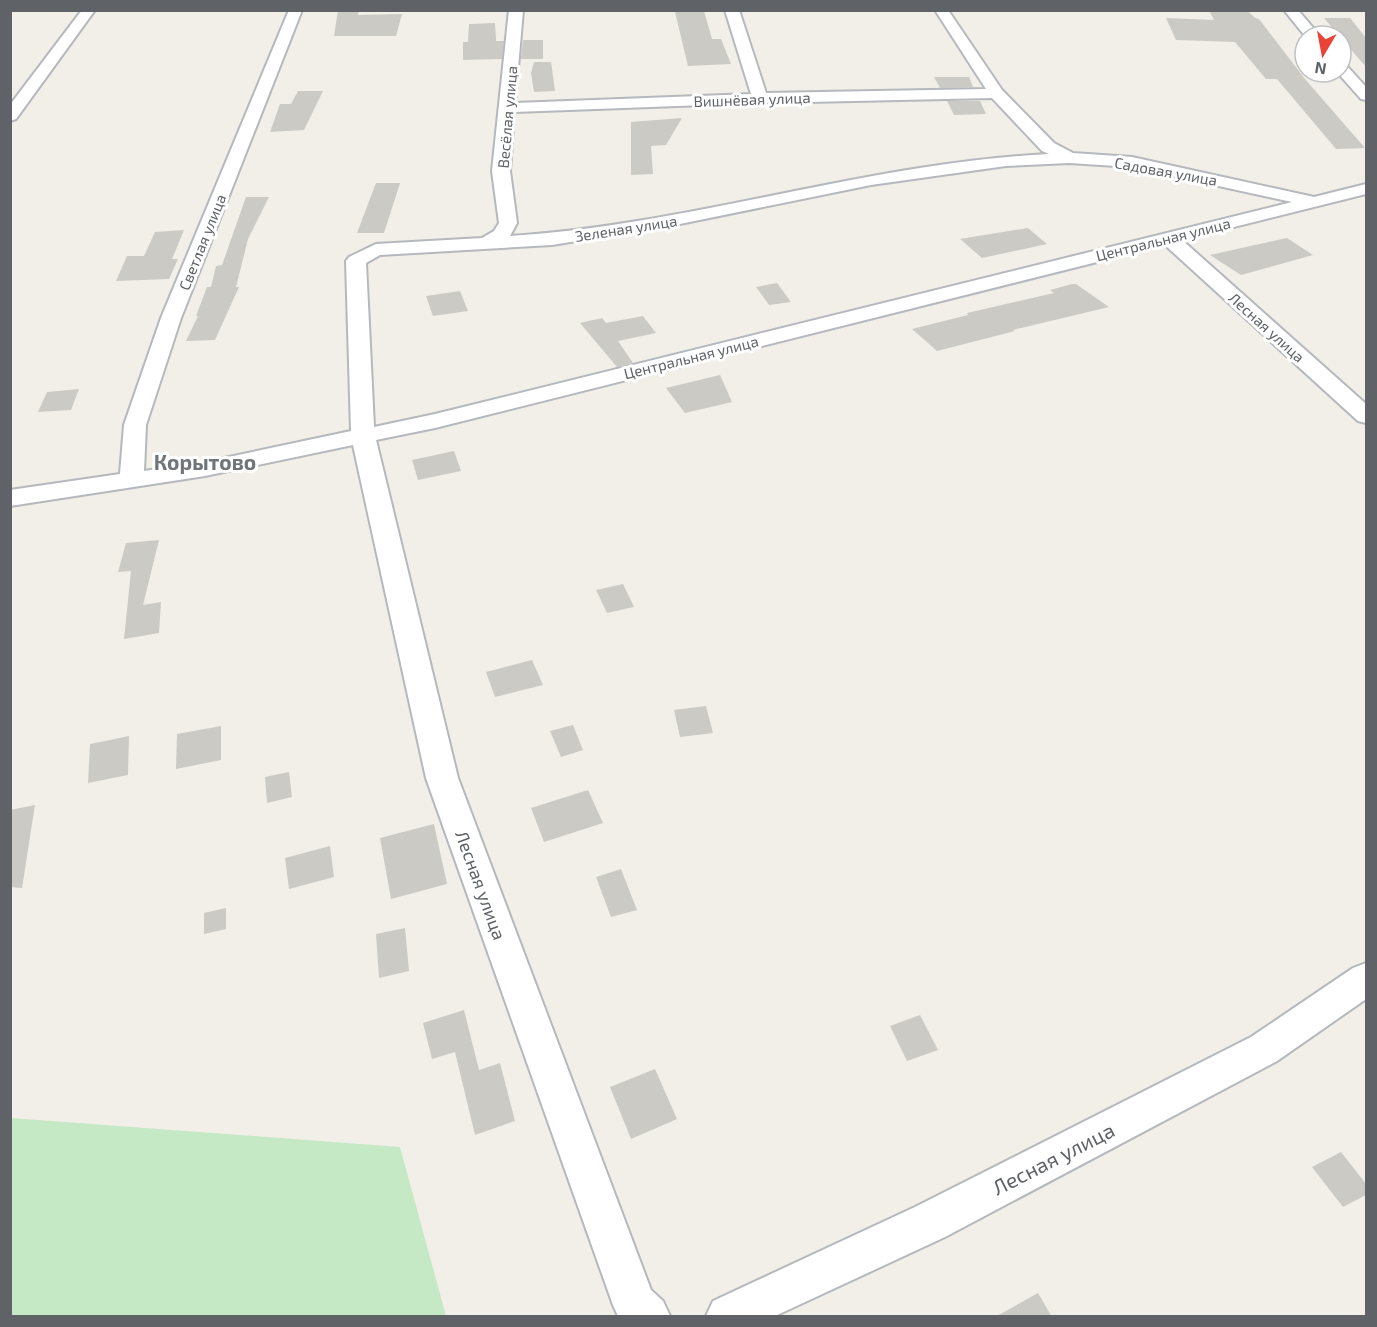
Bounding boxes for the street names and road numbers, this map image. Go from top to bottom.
street label: Весёлая улица [494,65,521,169]
street label: Вишнёвая улица [693,88,811,111]
street label: Садовая улица [1113,153,1219,190]
street label: Светлая улица [175,191,230,293]
street label: Зеленая улица [574,211,679,246]
street label: Центральная улица [1094,214,1232,265]
street label: Лесная улица [1225,288,1309,366]
street label: Центральная улица [622,332,760,383]
street label: Лесная улица [451,827,511,943]
street label: Лесная улица [988,1116,1119,1200]

